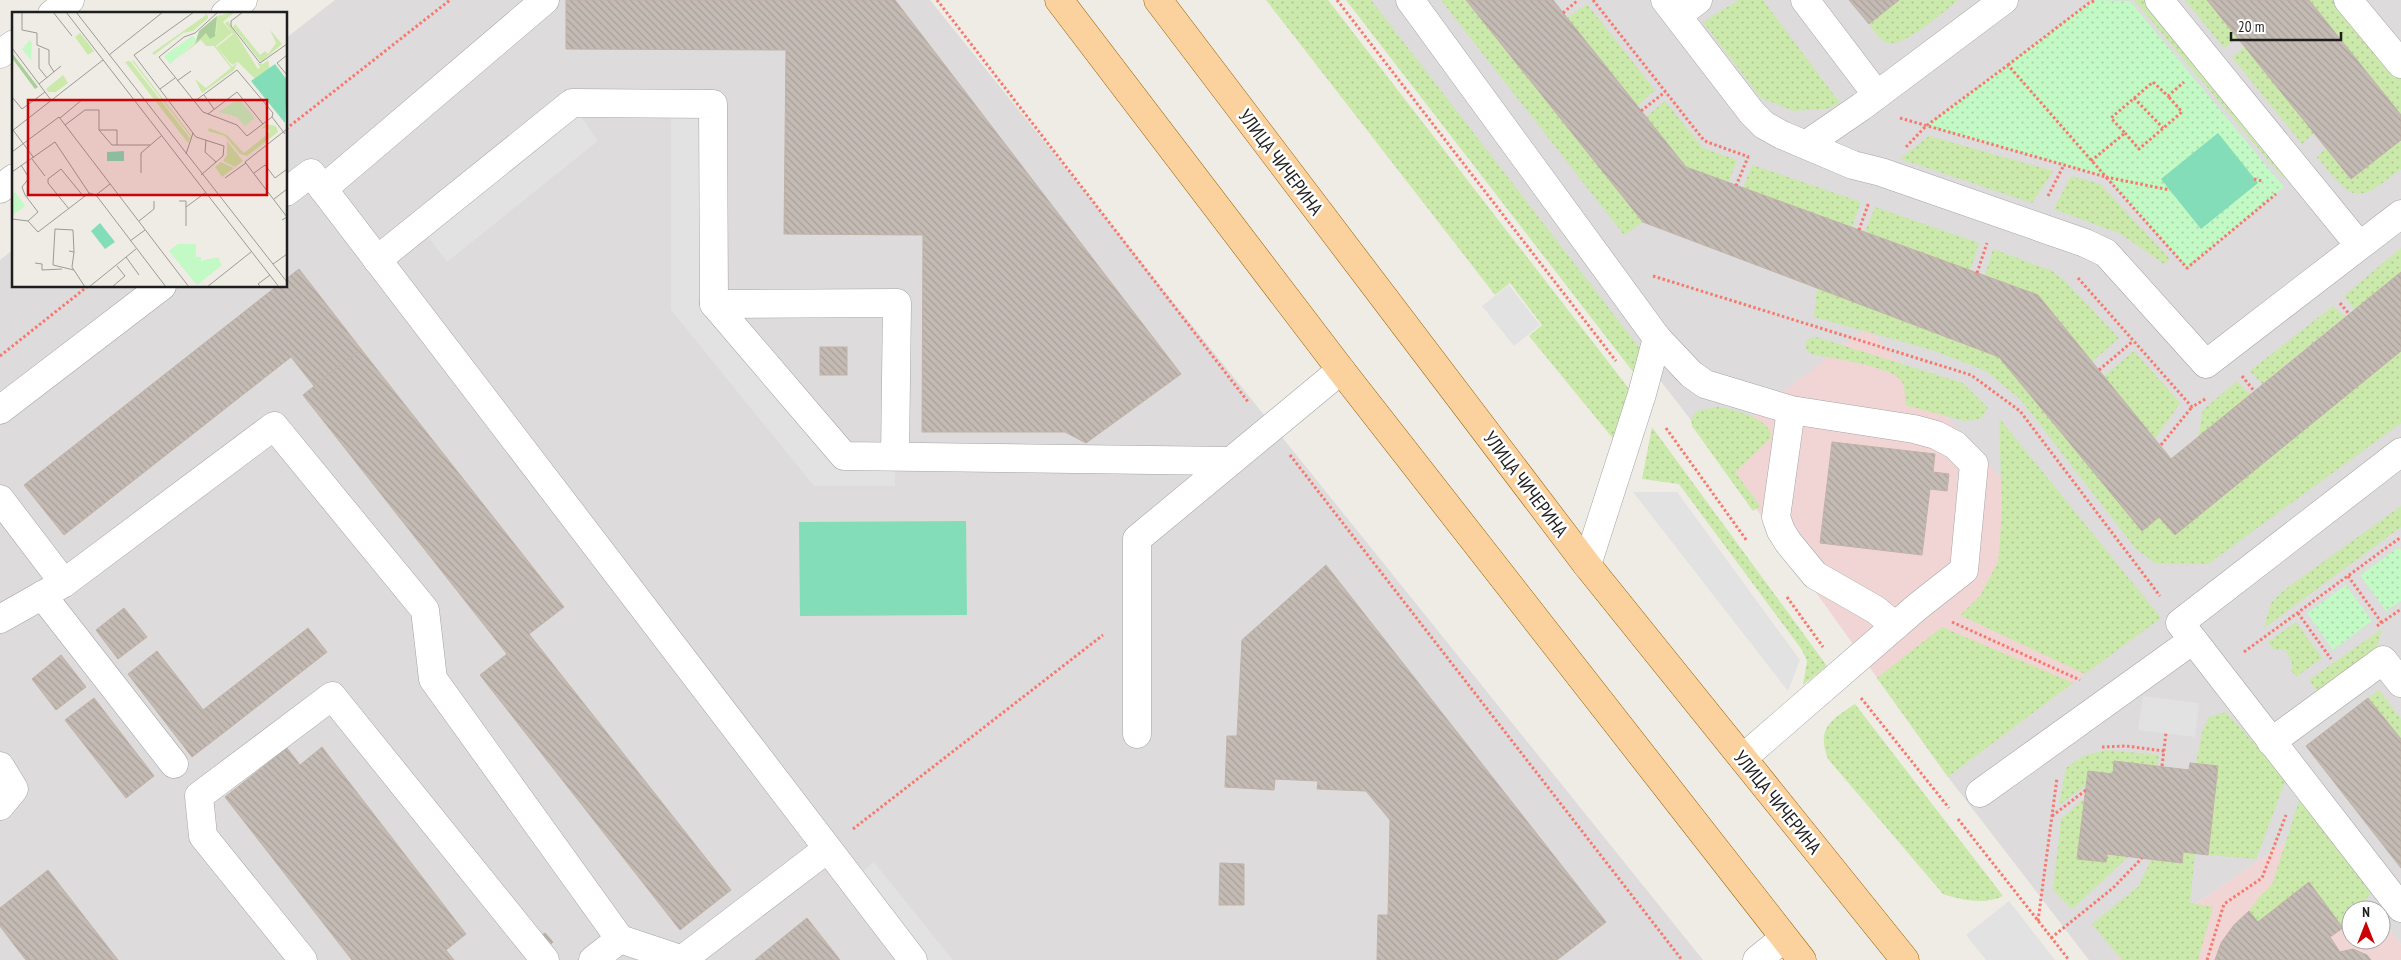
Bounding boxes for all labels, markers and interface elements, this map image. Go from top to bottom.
scale bar [2231,10,2341,42]
inset map [12,12,288,288]
text: 20 m [2238,17,2264,36]
street label: УЛИЦА ЧИЧЕРИНА [1233,104,1329,220]
street label: УЛИЦА ЧИЧЕРИНА [1478,426,1574,542]
street label: УЛИЦА ЧИЧЕРИНА [1729,745,1827,859]
north arrow [2341,900,2391,950]
text: N [2362,903,2370,921]

